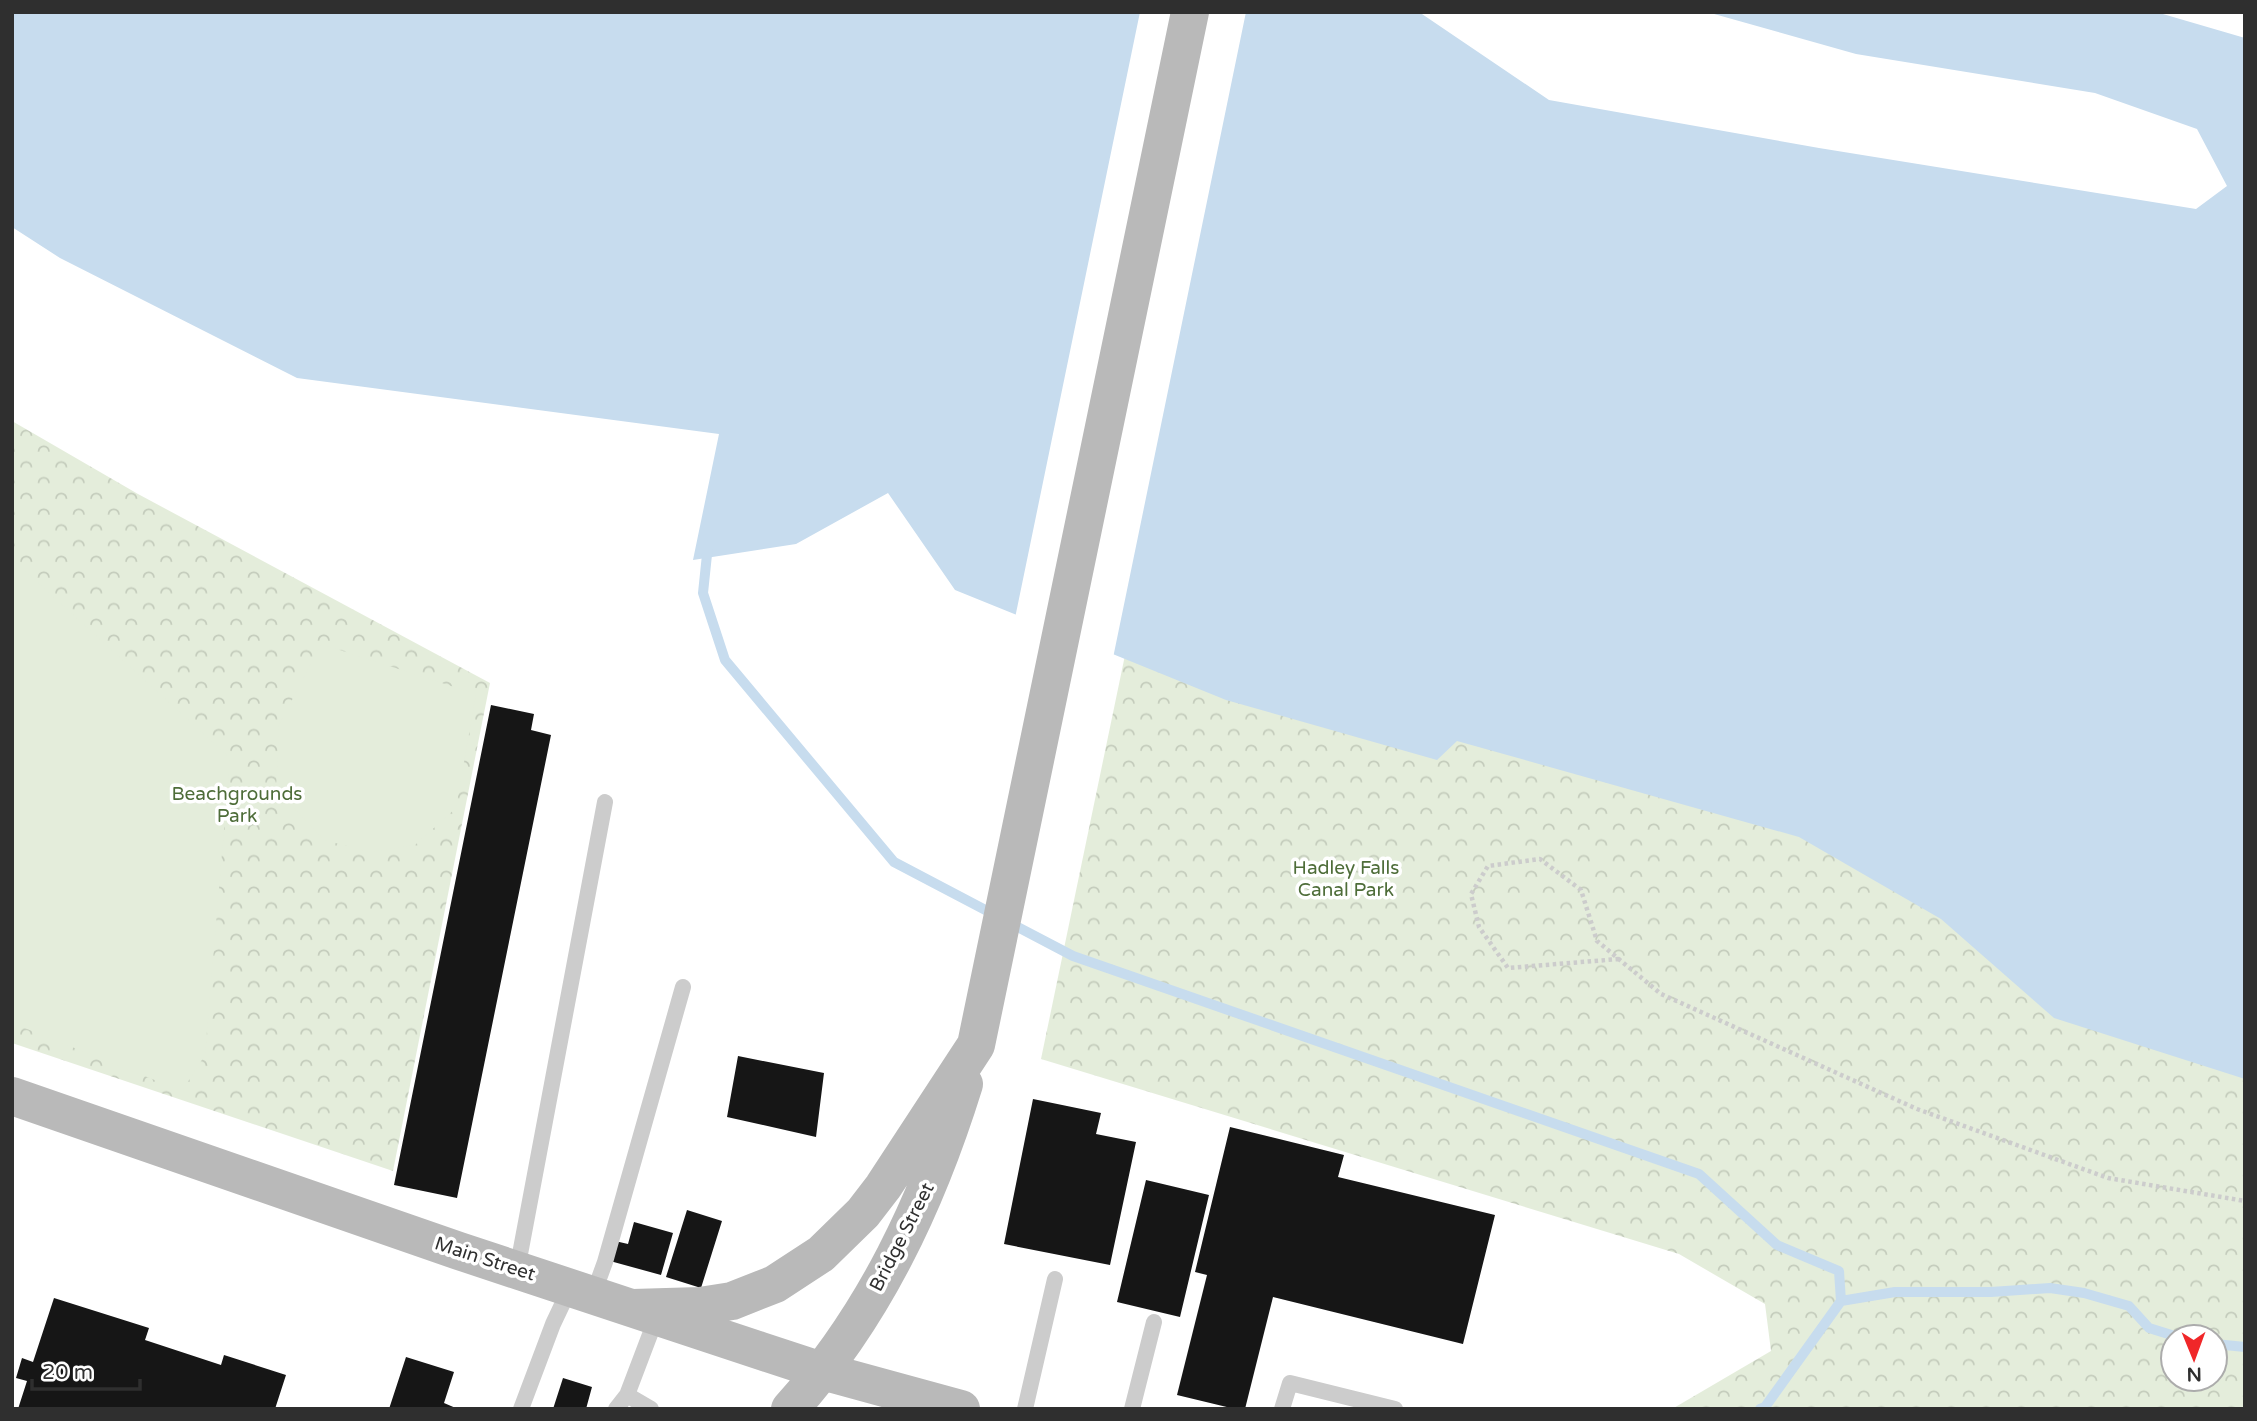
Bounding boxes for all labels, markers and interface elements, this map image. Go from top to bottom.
park label: Beachgrounds Park [172,783,303,827]
park label: Hadley Falls Canal Park [1293,857,1399,901]
street label: Bridge Street [865,1179,939,1295]
street label: Main Street [432,1232,538,1286]
north arrow [2159,1323,2229,1393]
scale bar [32,1348,140,1392]
text: 20 m [42,1360,93,1385]
text: N [2186,1363,2202,1385]

